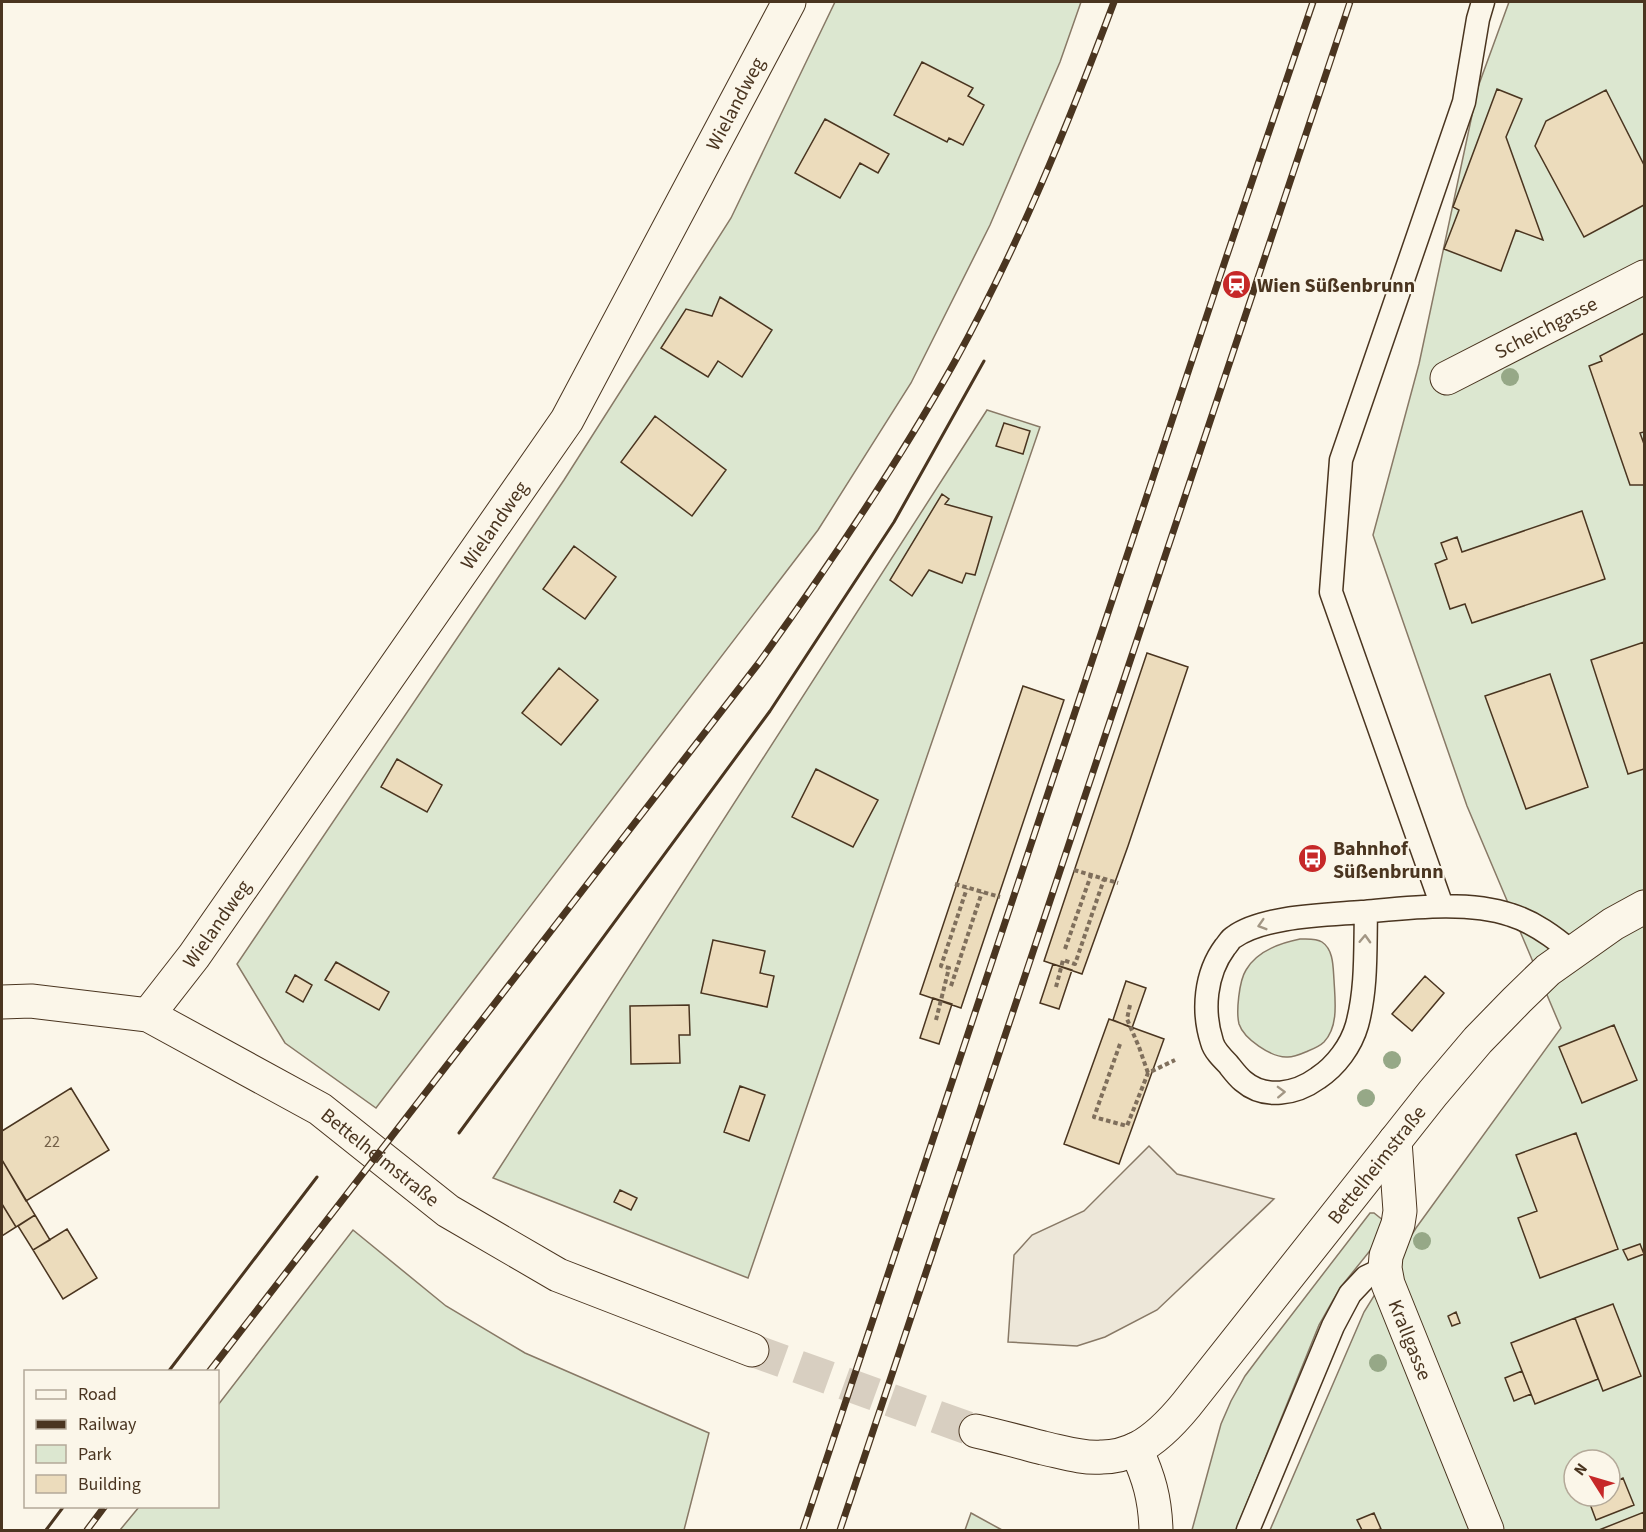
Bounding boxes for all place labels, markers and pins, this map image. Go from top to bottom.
station icon: Wien Süßenbrunn [1220,269,1252,301]
place label: Wien Süßenbrunn [1257,272,1415,300]
place label: Bahnhof Süßenbrunn [1333,835,1444,886]
bus stop icon: Bahnhof Süßenbrunn [1296,843,1328,875]

